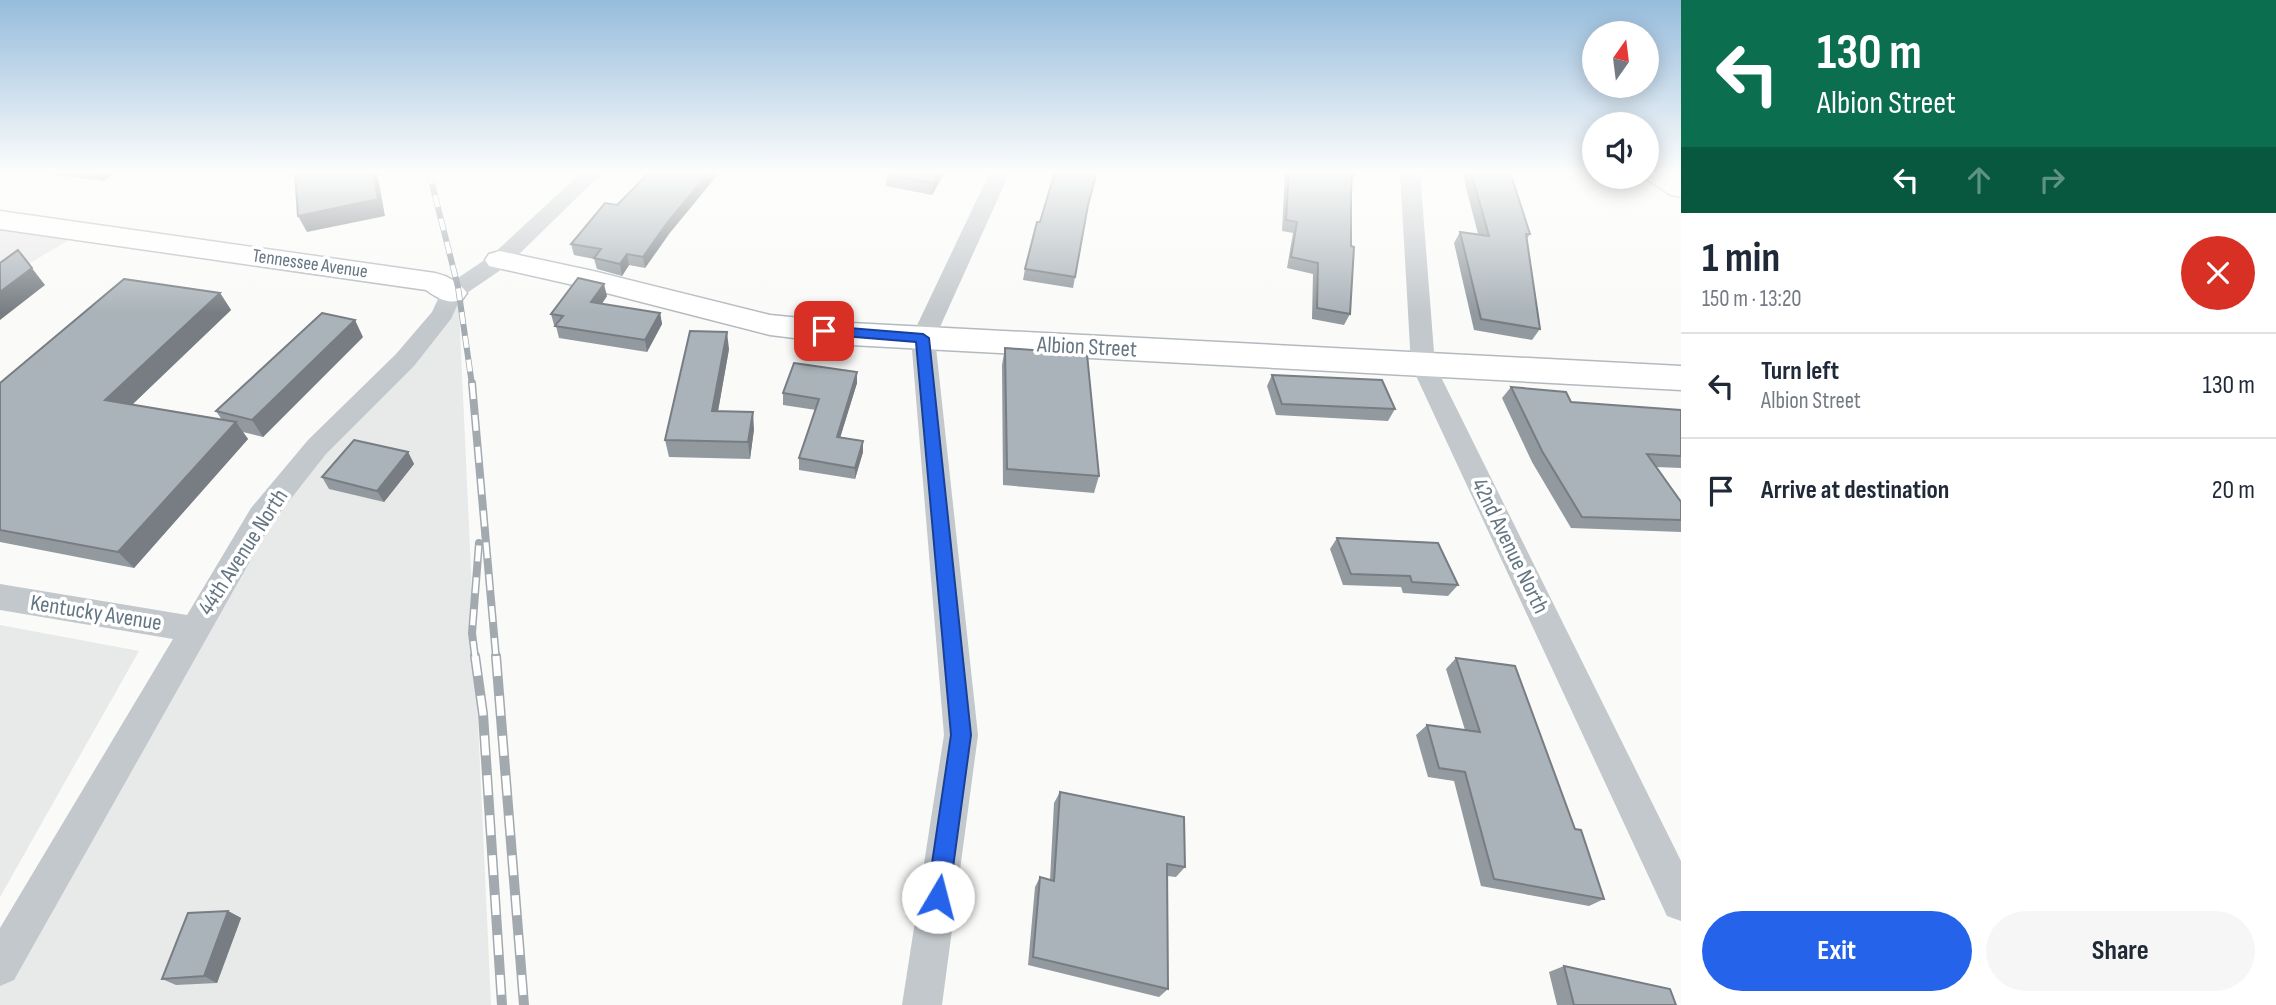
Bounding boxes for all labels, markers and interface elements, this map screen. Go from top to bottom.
north arrow [1582,21,1659,98]
map controls [1582,21,1659,189]
text: 130 m [1817,24,1922,83]
icon: left [1702,28,1793,119]
text: Albion Street [1817,84,1956,123]
button: sound [1582,112,1659,189]
icon: left [1887,161,1925,199]
icon: ahead [1960,161,1998,199]
icon: right [2033,161,2071,199]
text: 1 min [1702,233,1780,284]
button: close [2181,236,2255,310]
street label: Tennessee Avenue [251,245,369,283]
text: 150 m · 13:20 [1702,285,1802,313]
pin [794,301,854,361]
icon: arrive [805,312,843,350]
street label: Albion Street [1035,330,1138,364]
text: Turn left [1761,356,1839,387]
icon: left [1702,367,1740,405]
text: 130 m [2203,370,2255,401]
text: Albion Street [1761,387,1861,415]
icon: arrive [1702,472,1740,510]
street label: 42nd Avenue North [1465,474,1555,618]
text: Arrive at destination [1761,475,1949,506]
text: 20 m [2212,475,2255,506]
street label: 44th Avenue North [192,484,294,620]
street label: Kentucky Avenue [28,589,164,637]
position arrow [901,860,975,934]
button: Exit [1702,911,1972,991]
button: Share [1986,911,2255,991]

